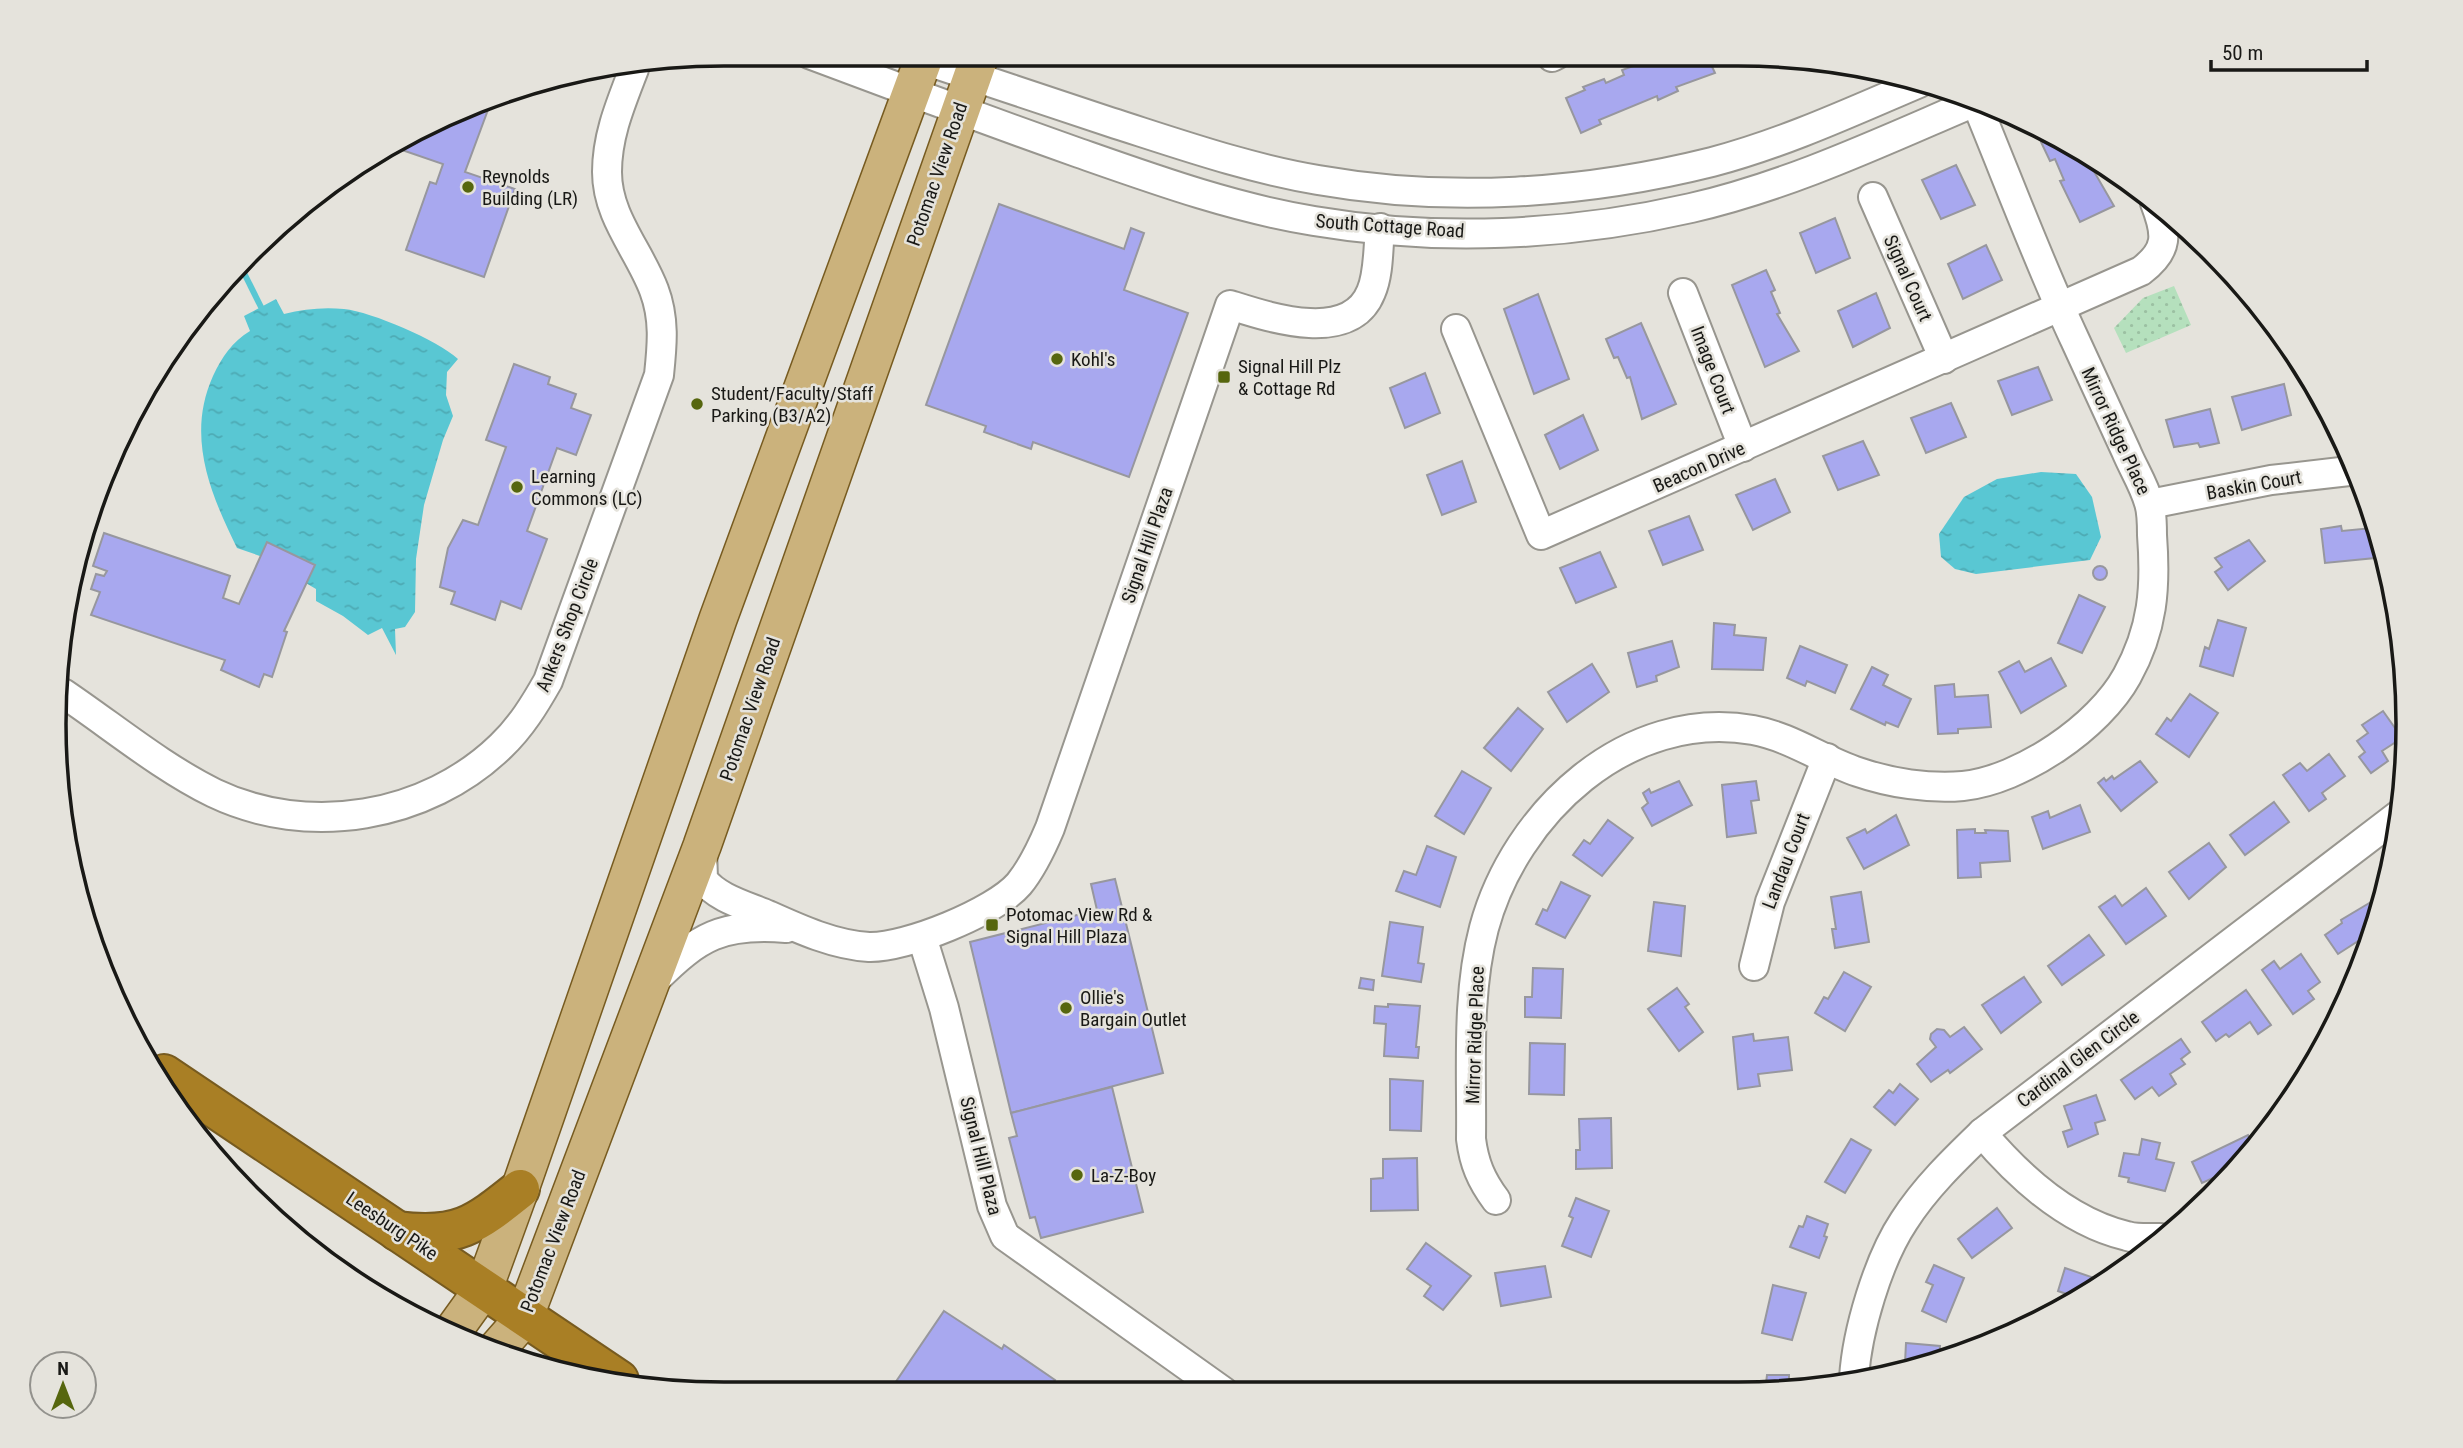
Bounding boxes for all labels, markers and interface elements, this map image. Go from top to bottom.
scale bar [2211,28,2367,72]
text: 50 m [2222,41,2263,65]
street label: Potomac View Road [902,99,972,249]
place label: Reynolds Building (LR) [482,165,578,210]
marker: Reynolds Building (LR) [460,179,476,195]
street label: South Cottage Road [1315,209,1465,243]
street label: Signal Court [1879,231,1937,325]
street label: Image Court [1686,323,1740,417]
place label: Kohl's [1071,348,1115,371]
marker: Kohl's [1049,351,1065,367]
place label: Signal Hill Plz & Cottage Rd [1238,355,1341,400]
street label: Mirror Ridge Place [2076,364,2156,498]
marker: Signal Hill Plz & Cottage Rd [1216,369,1232,385]
place label: Student/Faculty/Staff Parking (B3/A2) [711,382,873,427]
marker: Student/Faculty/Staff Parking (B3/A2) [689,396,705,412]
street label: Beacon Drive [1649,436,1749,497]
place label: Learning Commons (LC) [531,465,643,510]
street label: Baskin Court [2205,465,2303,505]
marker: Learning Commons (LC) [509,479,525,495]
street label: Signal Hill Plaza [1116,484,1178,606]
street label: Ankers Shop Circle [531,555,603,695]
street label: Potomac View Road [715,634,785,784]
street label: Landau Court [1757,810,1815,912]
place label: Potomac View Rd & Signal Hill Plaza [1006,903,1153,948]
marker: Potomac View Rd & Signal Hill Plaza [984,917,1000,933]
street label: Mirror Ridge Place [1461,966,1489,1104]
place label: Ollie's Bargain Outlet [1080,986,1187,1031]
marker: Ollie's Bargain Outlet [1058,1000,1074,1016]
street label: Cardinal Glen Circle [2012,1005,2144,1112]
street label: Signal Hill Plaza [955,1094,1007,1218]
place label: La-Z-Boy [1091,1164,1156,1187]
street label: Potomac View Road [515,1167,591,1315]
marker: La-Z-Boy [1069,1167,1085,1183]
street label: Leesburg Pike [342,1187,442,1265]
north arrow [28,1350,98,1420]
text: N [57,1357,69,1380]

